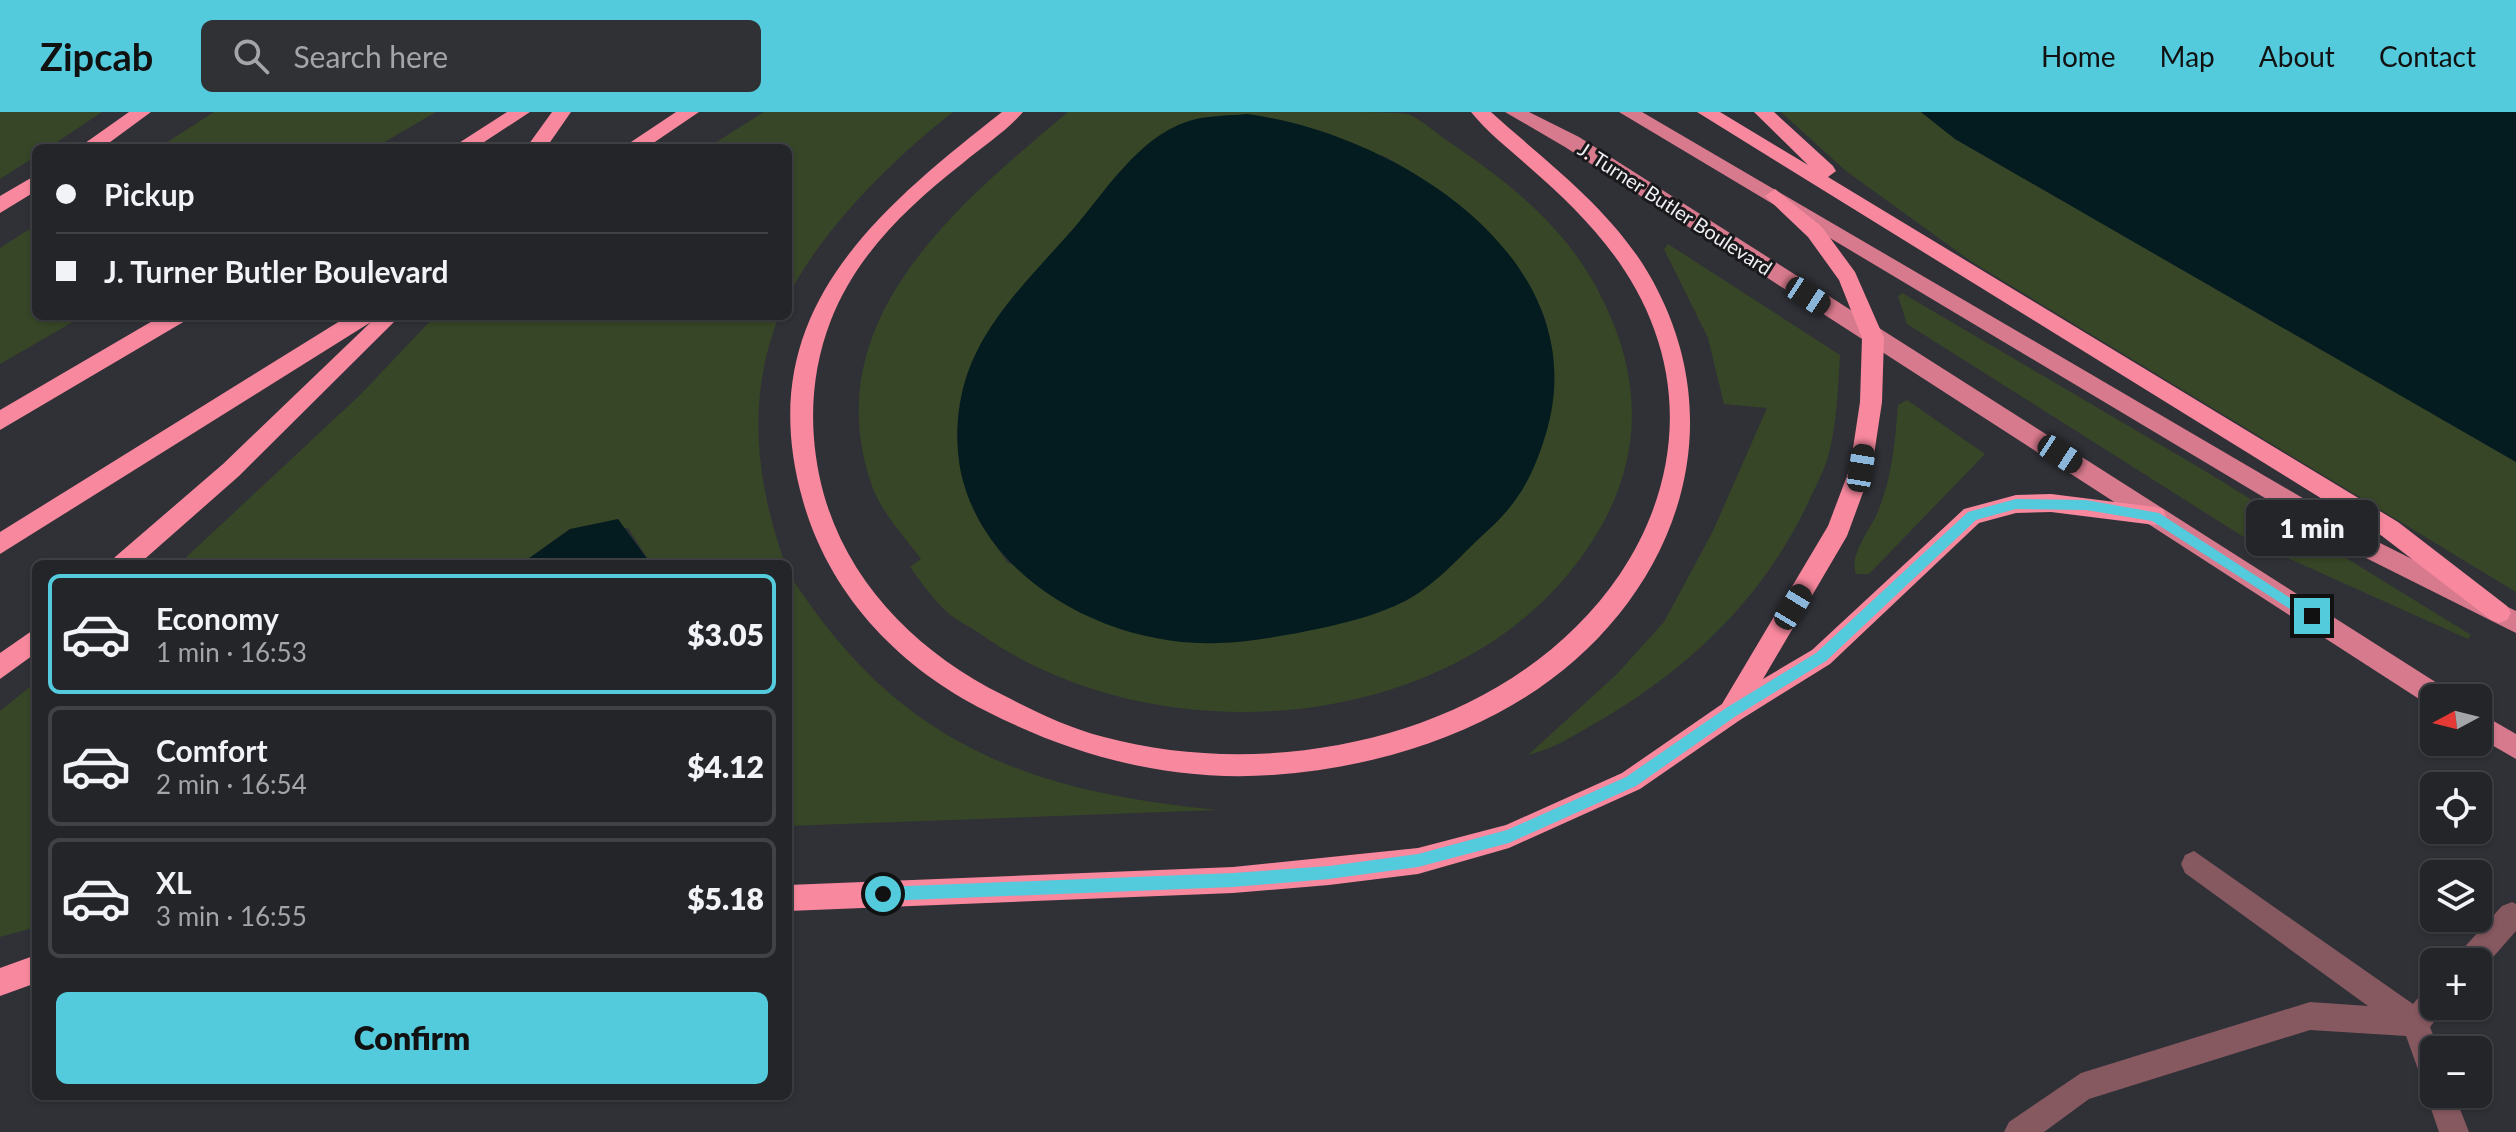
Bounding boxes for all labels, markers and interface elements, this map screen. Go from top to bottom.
search box [201,20,761,92]
text: Zipcab [40,33,153,79]
icon: search [229,34,273,78]
text: Search here [293,38,448,74]
text: Home [2041,39,2116,73]
text: Map [2160,39,2215,73]
text: About [2259,39,2335,73]
text: Contact [2379,39,2476,73]
street label: J. Turner Butler Boulevard [1574,137,1777,280]
text: Pickup [104,176,195,212]
text: J. Turner Butler Boulevard [104,253,449,289]
car [1781,273,1835,319]
car [2033,431,2087,477]
car [1845,442,1877,494]
callout: 1 min [2246,500,2378,556]
text: 1 min [2280,512,2344,544]
car [1770,580,1816,634]
icon: car [60,598,132,670]
route end [2294,598,2330,634]
text: Economy [156,600,279,636]
text: $3.05 [687,616,764,652]
text: 1 min · 16:53 [156,636,307,668]
north arrow [2420,684,2492,756]
map controls [2420,684,2492,1108]
icon: car [60,730,132,802]
text: Comfort [156,732,268,768]
text: $4.12 [687,748,764,784]
text: 2 min · 16:54 [156,768,307,800]
button: locate [2420,772,2492,844]
button: layers [2420,860,2492,932]
icon: car [60,862,132,934]
text: XL [156,864,192,900]
route start [865,876,901,912]
text: $5.18 [687,880,764,916]
text: 3 min · 16:55 [156,900,307,932]
button: + [2420,948,2492,1020]
button: Confirm [56,992,768,1084]
button: − [2420,1036,2492,1108]

